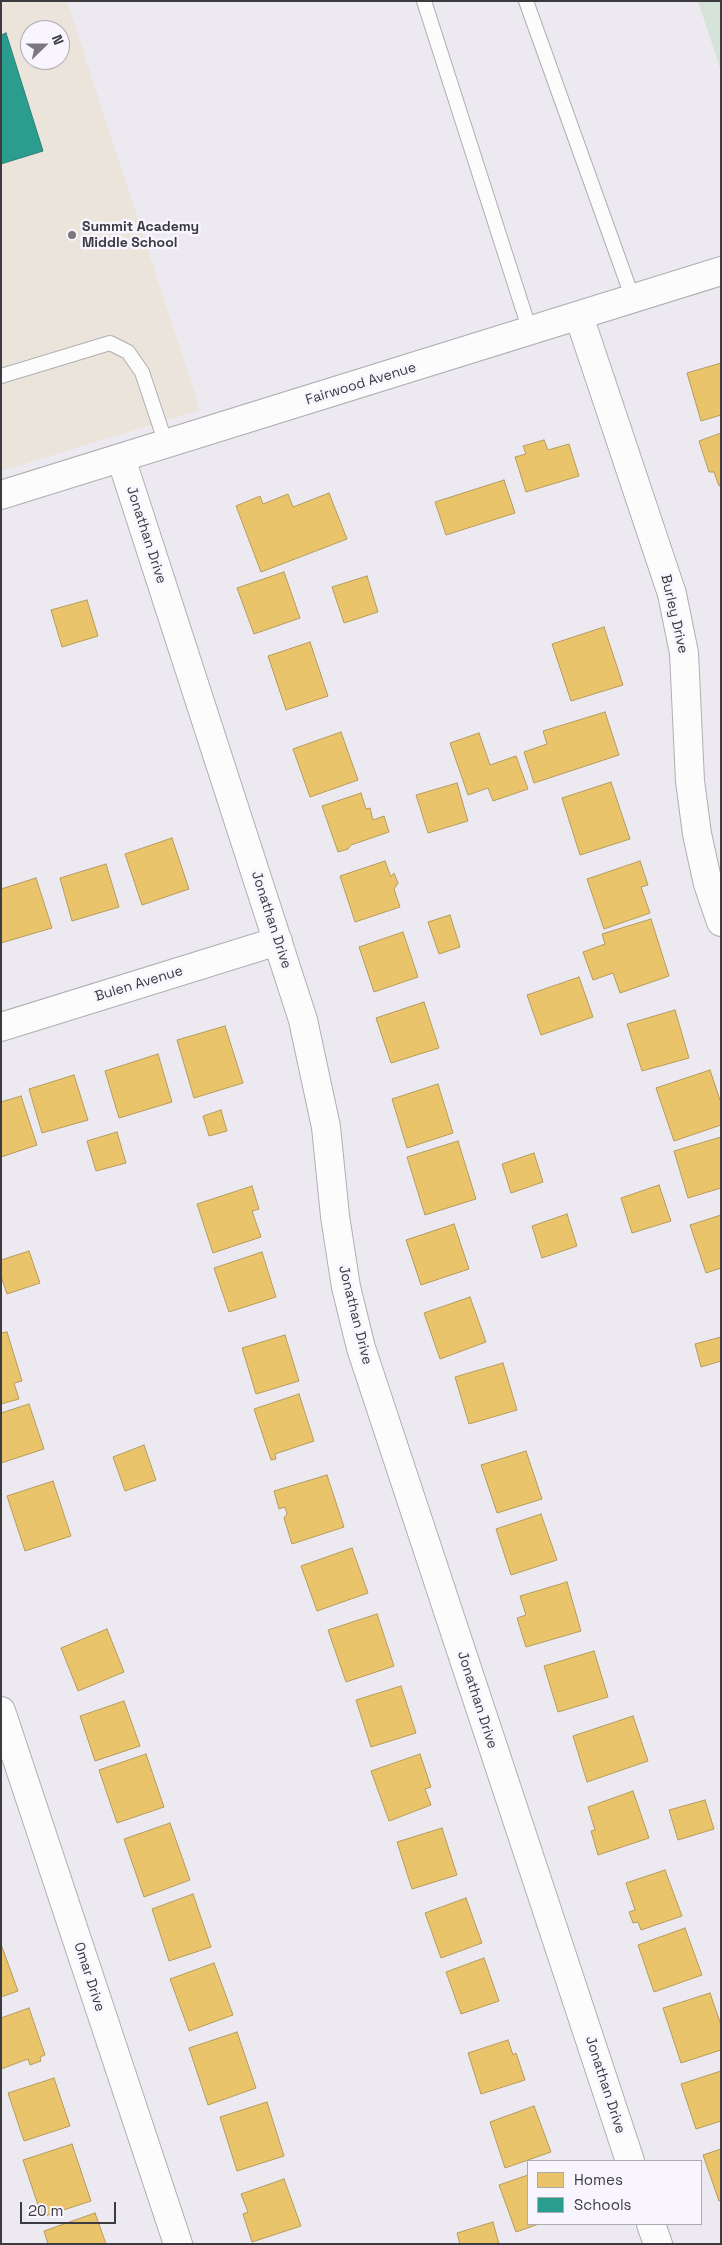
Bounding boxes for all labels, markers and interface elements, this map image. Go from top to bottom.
north arrow [20,20,70,70]
text: N [48,32,68,47]
place label: Summit Academy Middle School [82,219,199,252]
marker: Summit Academy Middle School [66,229,78,241]
street label: Fairwood Avenue [304,359,418,409]
street label: Jonathan Drive [122,484,170,586]
street label: Burley Drive [657,573,691,655]
street label: Jonathan Drive [247,869,295,971]
street label: Bulen Avenue [93,963,185,1005]
street label: Jonathan Drive [335,1264,375,1366]
street label: Jonathan Drive [453,1649,501,1751]
street label: Omar Drive [70,1940,108,2014]
street label: Jonathan Drive [581,2034,629,2136]
legend [527,2160,702,2225]
text: Homes [574,2170,623,2189]
scale bar [22,2192,119,2224]
text: Schools [574,2195,631,2214]
text: 20 m [28,2201,63,2220]

